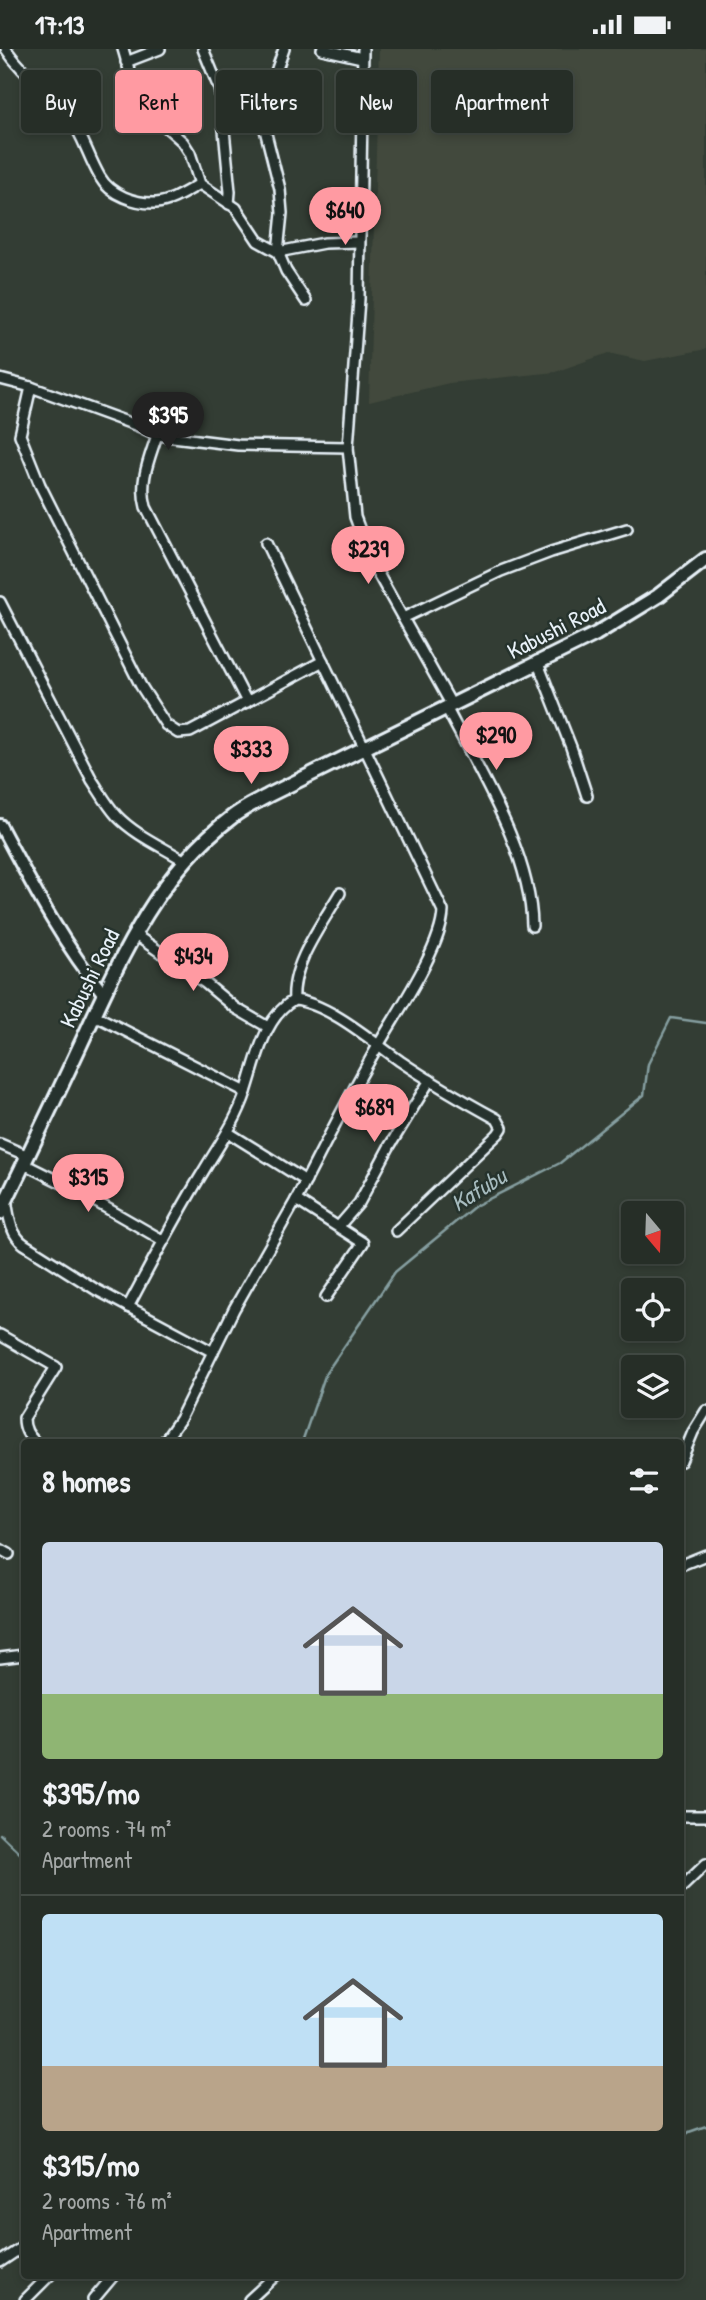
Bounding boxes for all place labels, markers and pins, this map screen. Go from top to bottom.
pin: $640 [304,187,386,247]
pin: $395 [127,393,209,452]
pin: $239 [327,526,409,586]
pin: $290 [455,713,537,772]
pin: $333 [210,727,292,786]
pin: $434 [152,933,234,993]
pin: $689 [333,1085,415,1144]
pin: $315 [47,1155,129,1214]

